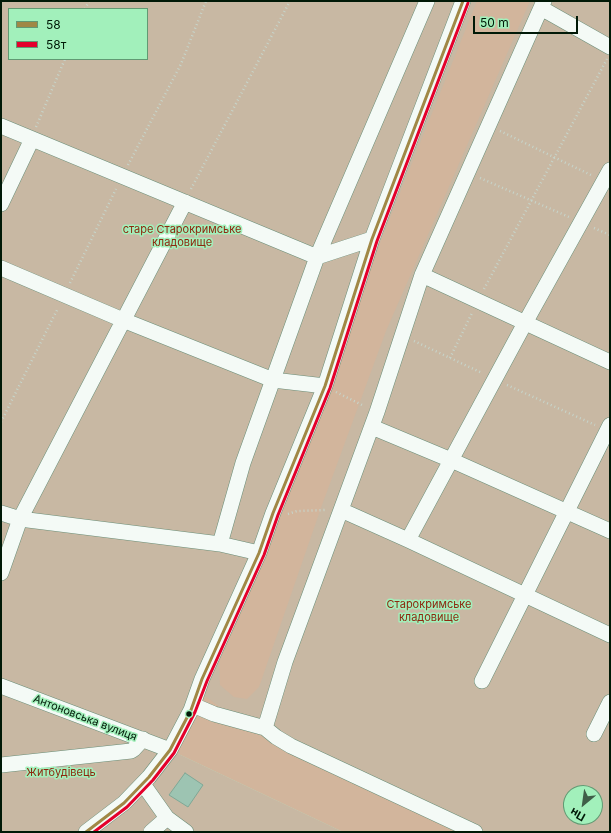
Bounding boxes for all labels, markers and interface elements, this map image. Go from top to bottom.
legend [8,8,148,60]
scale bar [475,8,580,34]
text: 50 m [480,15,509,30]
text: 58 [46,17,61,32]
text: 58т [46,37,66,52]
park label: старе Старокримське кладовище [123,223,241,249]
park label: Старокримське кладовище [387,598,471,624]
street label: Антоновська вулиця [31,692,139,744]
unlabelled marker [184,709,194,719]
park label: Житбудівець [26,766,96,780]
north arrow [563,785,603,825]
text: Пн [568,805,588,824]

